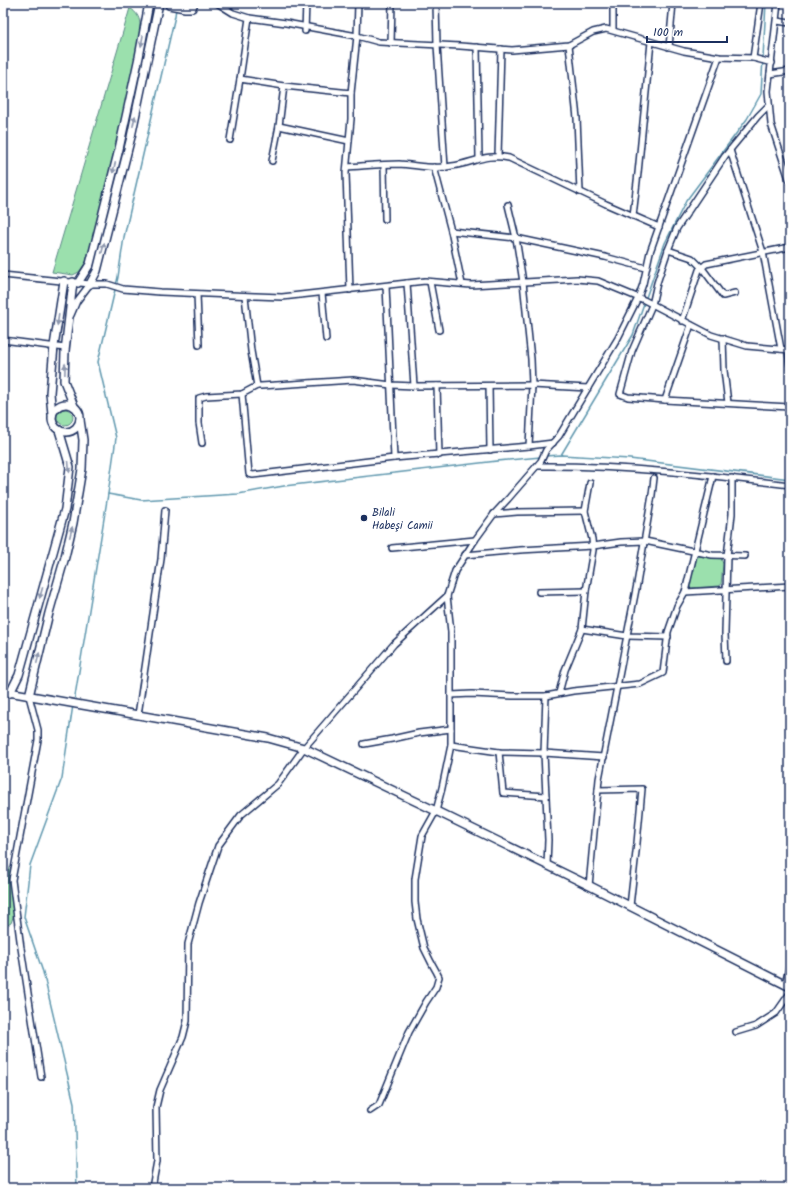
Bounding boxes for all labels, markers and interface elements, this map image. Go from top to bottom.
scale bar [647,18,727,44]
text: 100 m [653,23,684,42]
one-way arrow [139,35,145,47]
one-way arrow [131,115,137,127]
one-way arrow [111,163,117,175]
one-way arrow [100,241,106,253]
one-way arrow [55,314,61,326]
one-way arrow [61,363,68,375]
one-way arrow [65,461,72,473]
place label: Bilali Habeşi Camii [372,504,433,535]
marker: Bilali Habeşi Camii [359,513,369,523]
one-way arrow [68,526,74,538]
one-way arrow [38,587,44,600]
one-way arrow [35,652,41,664]

